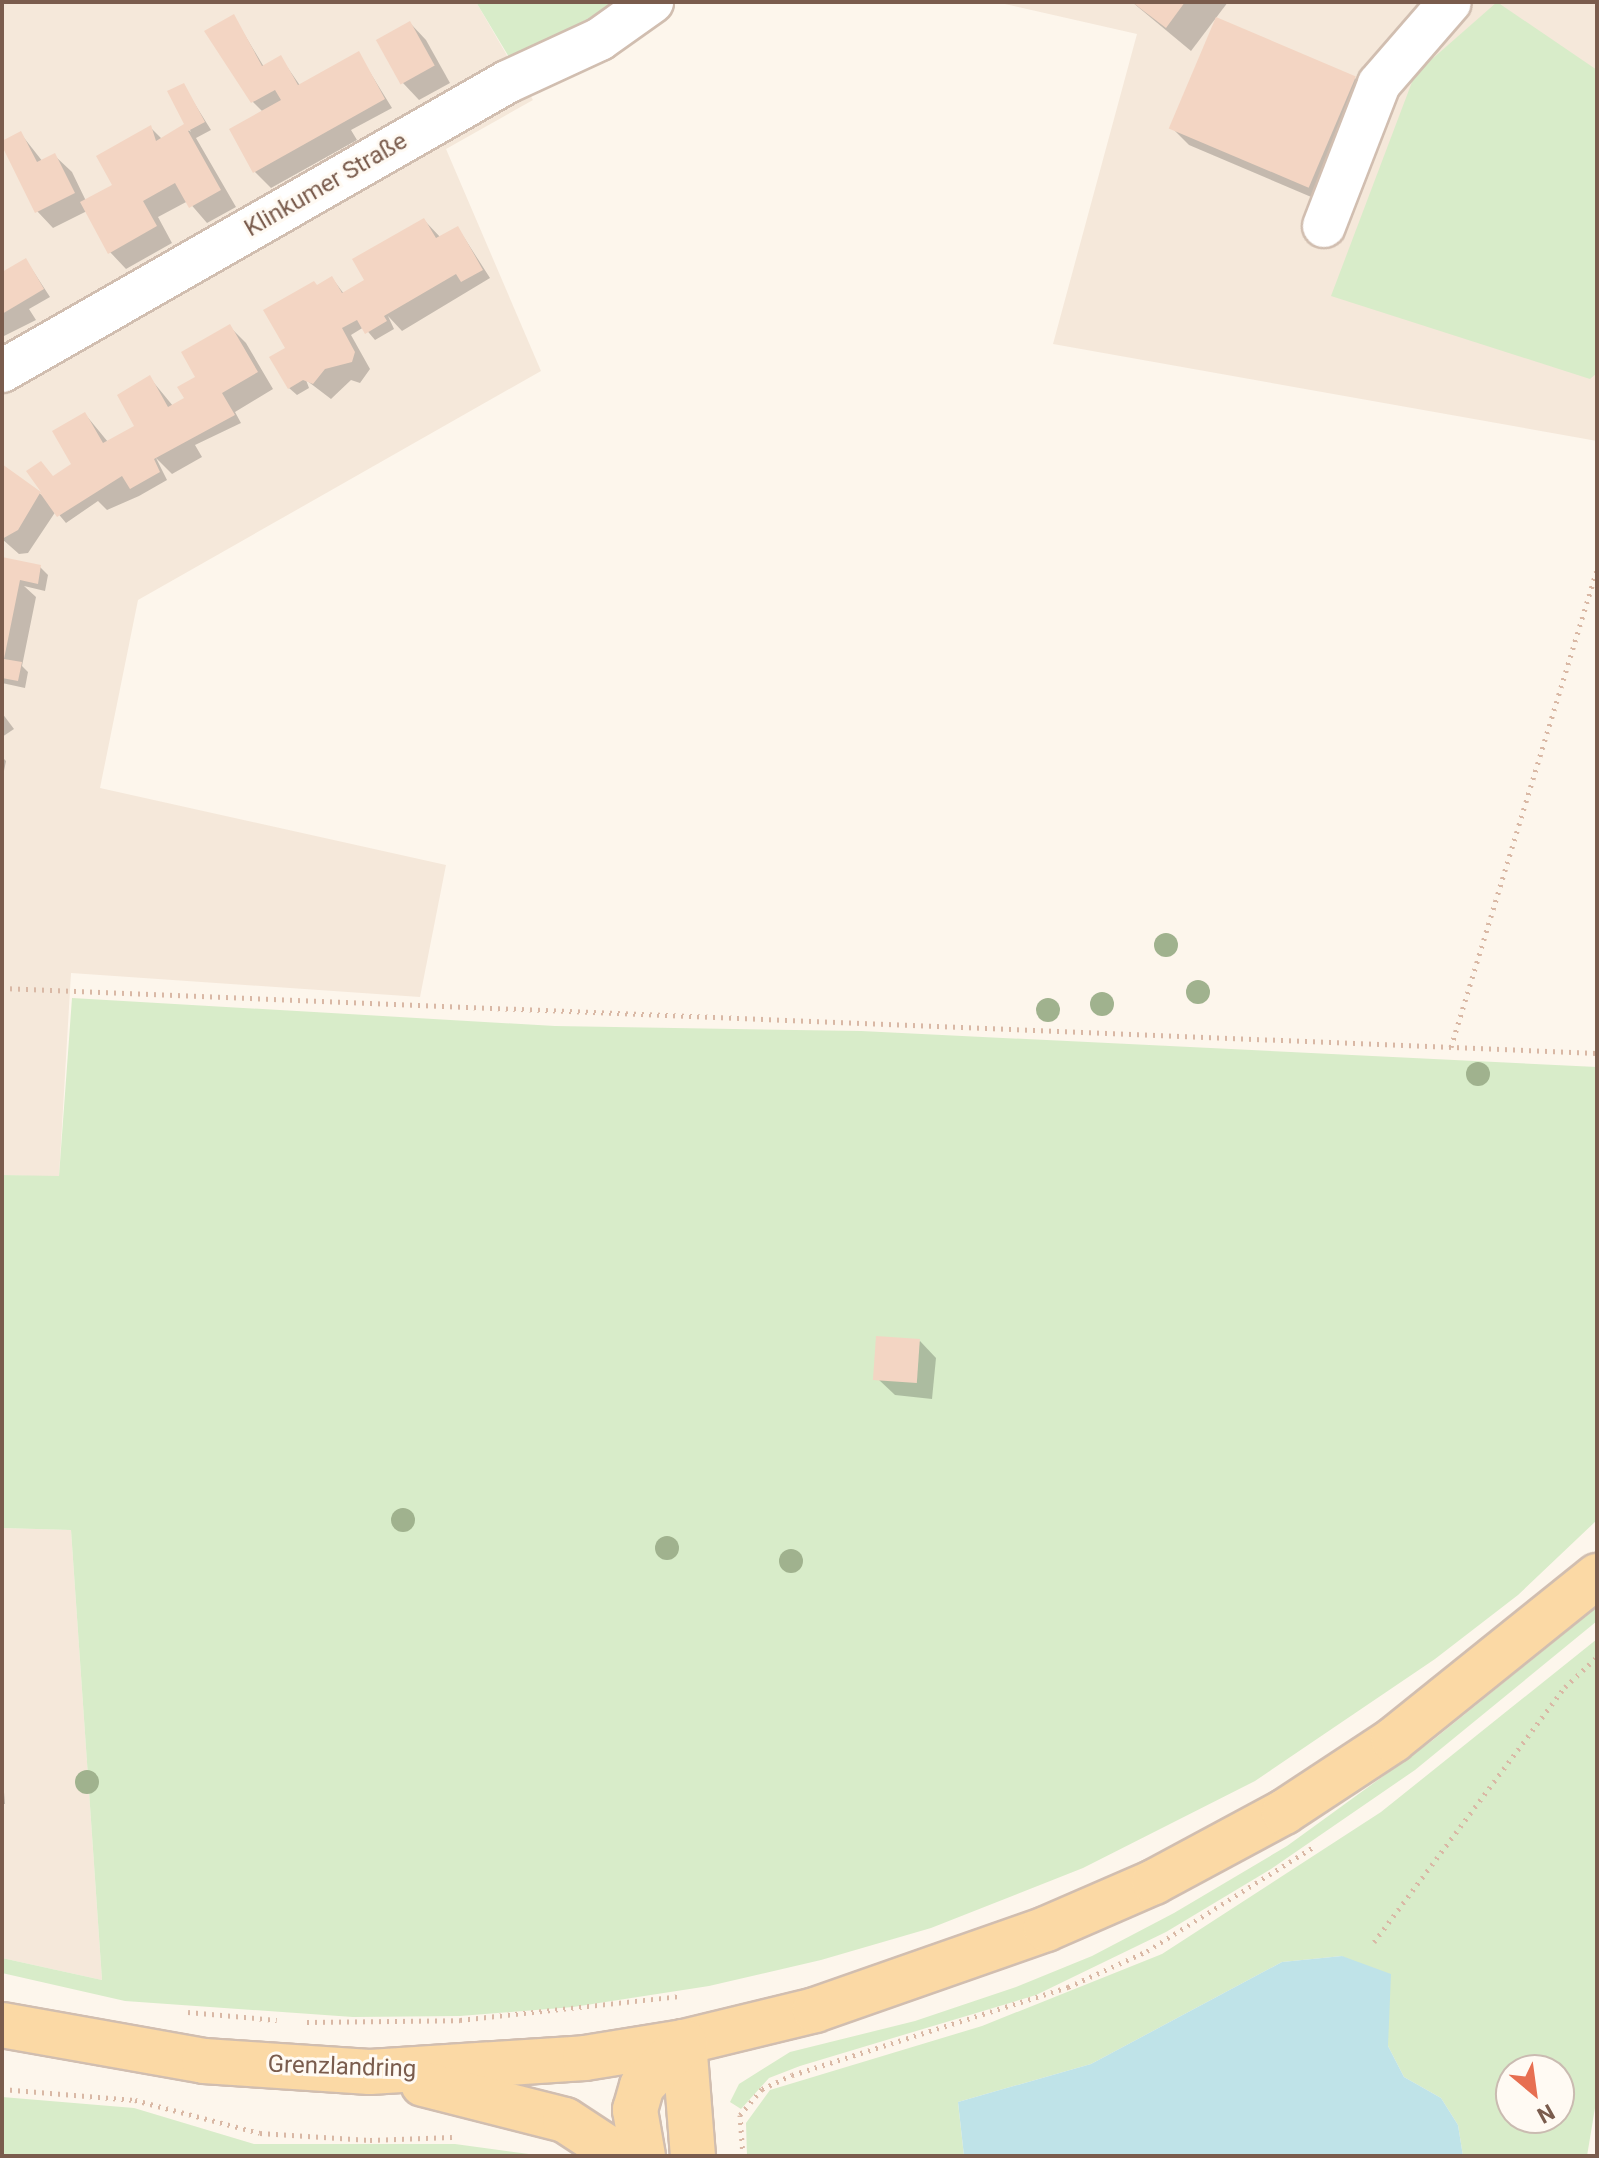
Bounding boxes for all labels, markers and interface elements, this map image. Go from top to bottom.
street label: Klinkumer Straße [240,127,412,243]
street label: Grenzlandring [267,2050,417,2084]
north arrow [1495,2054,1575,2134]
text: N [1533,2099,1559,2128]

